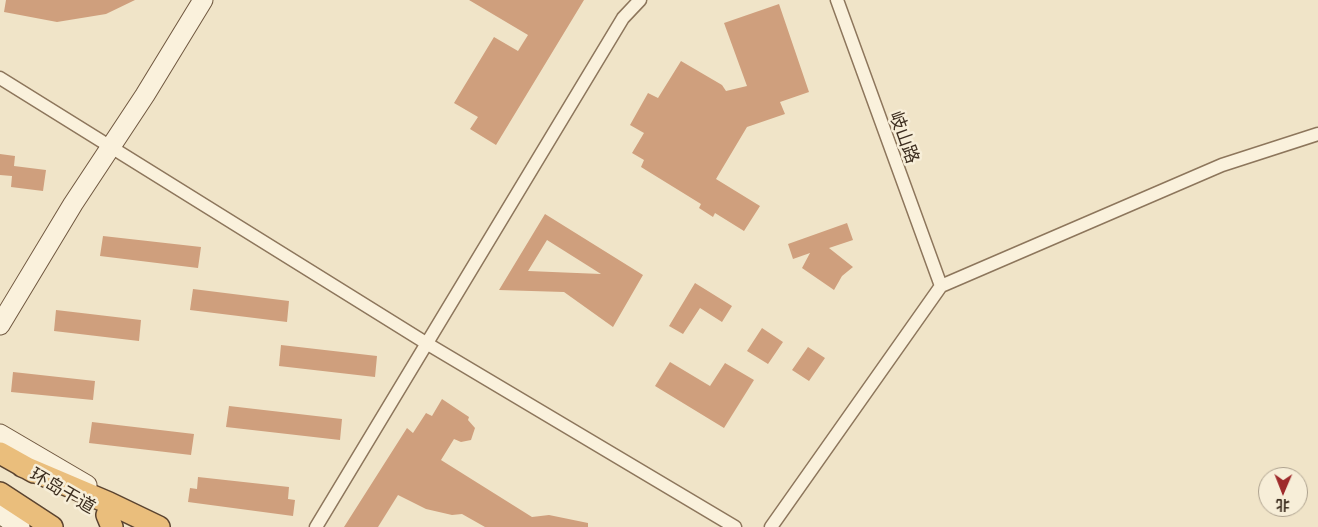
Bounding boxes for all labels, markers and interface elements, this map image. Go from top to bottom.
street label: 岐山路 [886,108,924,166]
street label: 环岛干道 [26,463,100,517]
north arrow [1258,467,1308,517]
text: 北 [1276,496,1290,516]

